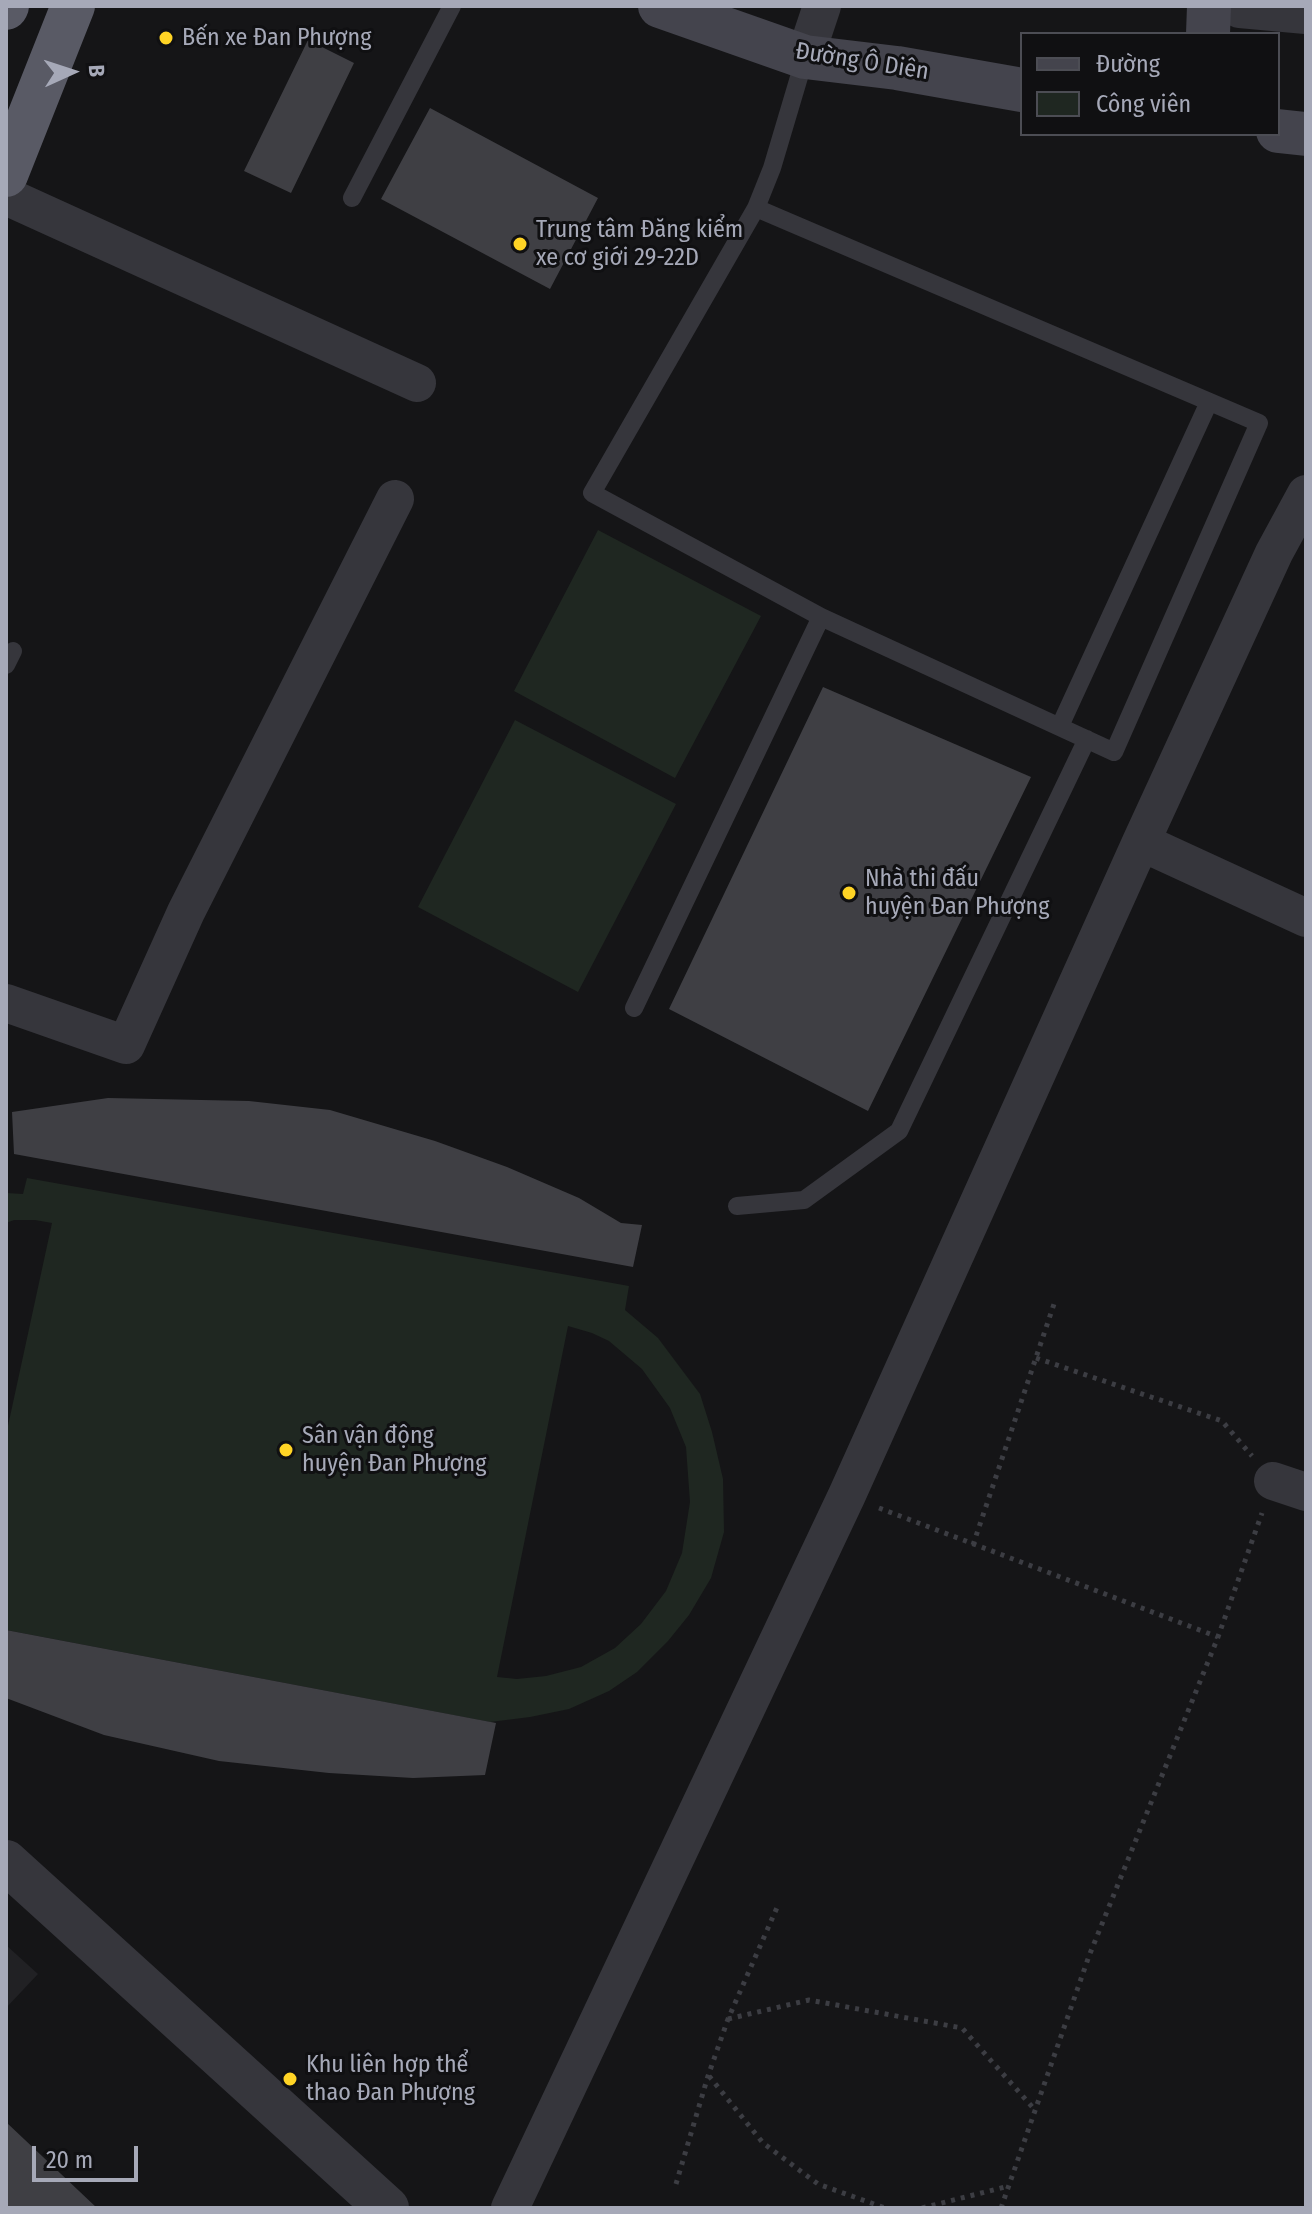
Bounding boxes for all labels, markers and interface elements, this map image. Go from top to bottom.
place label: Bến xe Đan Phượng [182,24,372,52]
marker: Bến xe Đan Phượng [157,29,175,47]
north arrow [32,32,112,112]
legend [1020,32,1280,136]
street label: Đường Ô Diên [793,37,931,87]
text: Đường [1096,50,1160,78]
text: B [83,64,110,78]
text: Công viên [1096,90,1191,118]
place label: Trung tâm Đăng kiểm xe cơ giới 29-22D [536,216,743,272]
marker: Trung tâm Đăng kiểm xe cơ giới 29-22D [511,235,529,253]
place label: Nhà thi đấu huyện Đan Phượng [865,865,1049,921]
marker: Nhà thi đấu huyện Đan Phượng [840,884,858,902]
place label: Sân vận động huyện Đan Phượng [302,1422,486,1478]
marker: Sân vận động huyện Đan Phượng [277,1441,295,1459]
place label: Khu liên hợp thể thao Đan Phượng [306,2051,475,2107]
marker: Khu liên hợp thể thao Đan Phượng [281,2070,299,2088]
scale bar [36,2130,142,2180]
text: 20 m [46,2146,93,2174]

